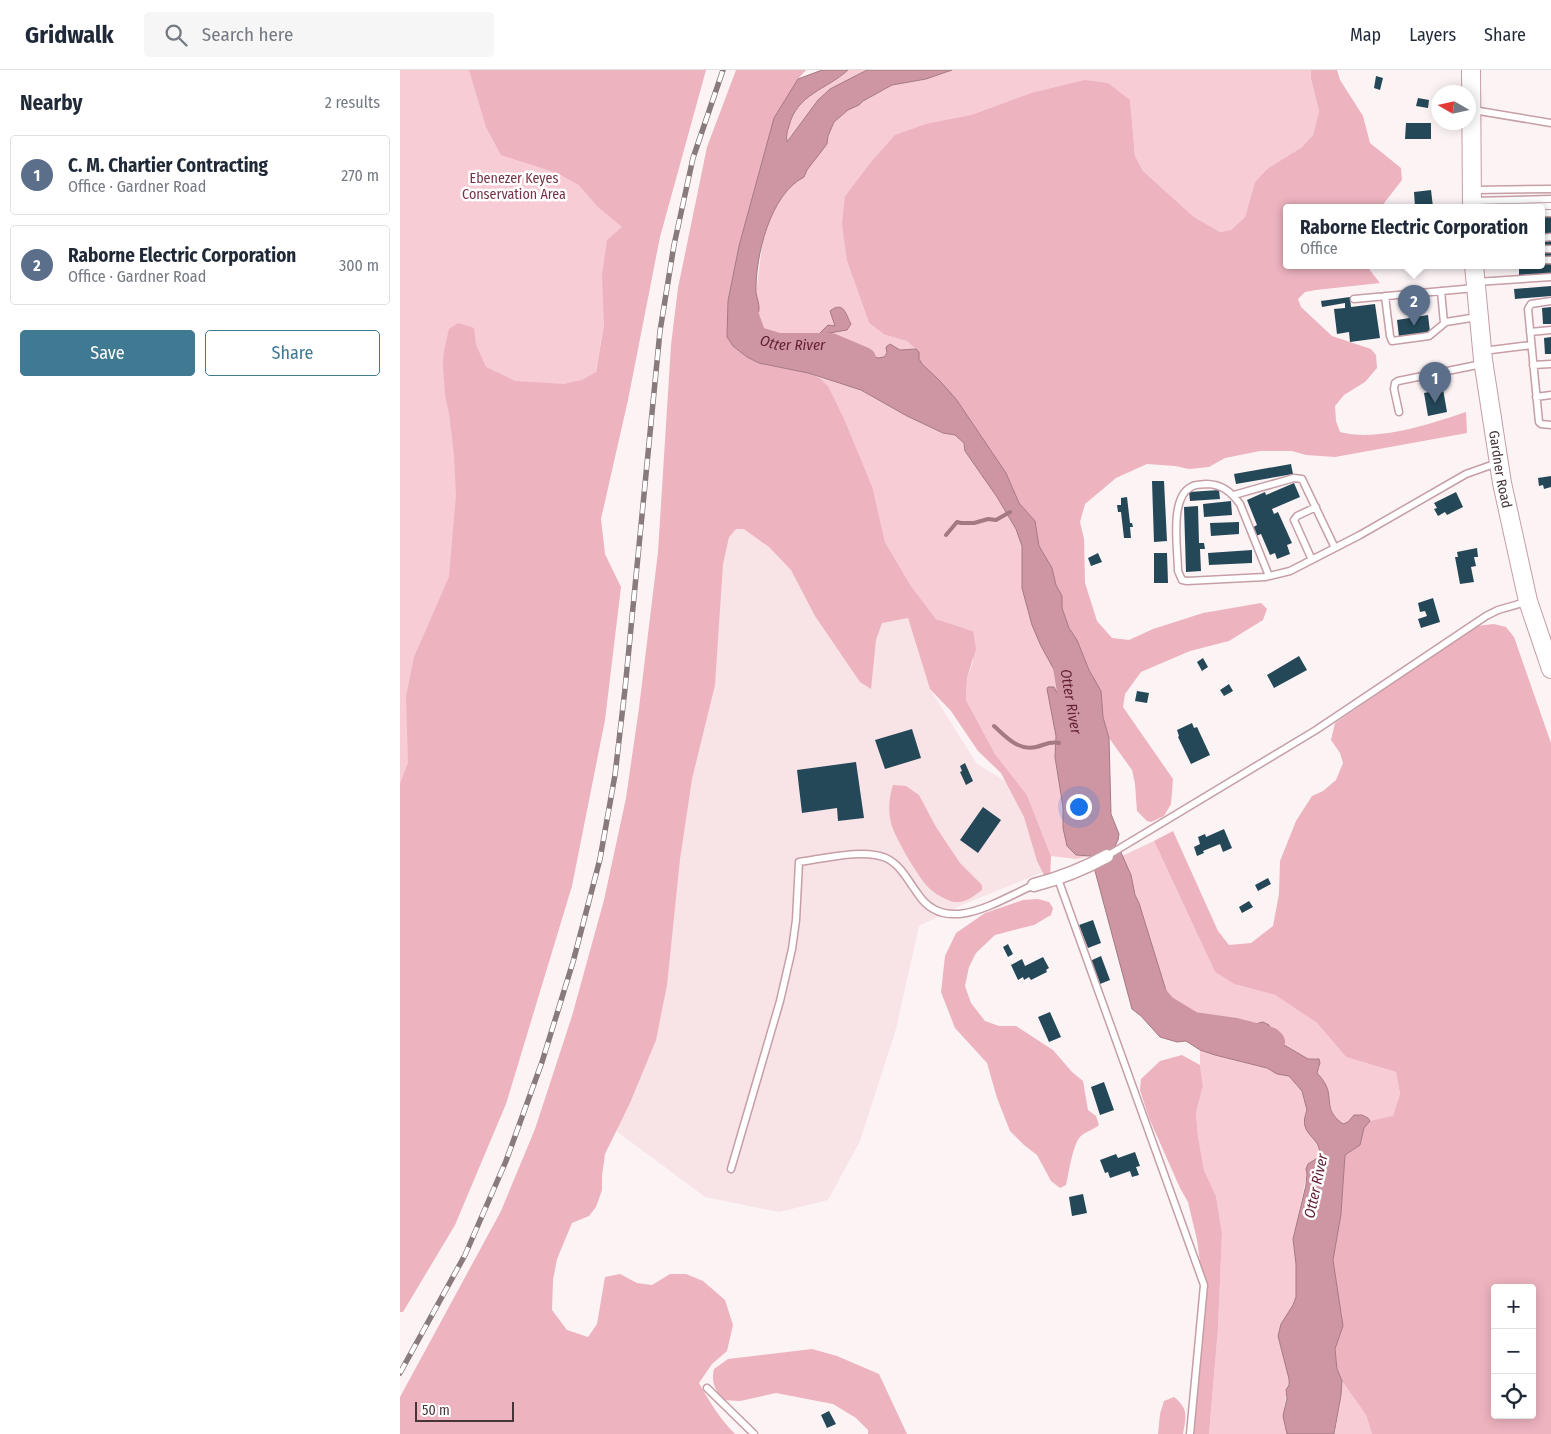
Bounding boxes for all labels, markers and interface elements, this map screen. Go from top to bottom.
search box [144,12,494,57]
text: Gridwalk [25,21,114,49]
icon: search [162,21,190,49]
text: Search here [202,23,293,46]
text: Map [1350,24,1381,46]
text: Layers [1409,24,1456,46]
text: Share [1484,24,1526,46]
north arrow [1431,85,1476,130]
text: Nearby [20,90,82,116]
text: 2 results [325,93,380,112]
text: C. M. Chartier Contracting [68,154,268,177]
text: 1 [34,166,40,185]
text: 270 m [341,166,379,185]
park label: Ebenezer Keyes Conservation Area [462,170,566,203]
text: Office · Gardner Road [68,177,206,196]
popup [1283,204,1545,269]
text: Raborne Electric Corporation [1300,216,1528,239]
text: Office [1300,239,1338,258]
text: Raborne Electric Corporation [68,244,296,267]
text: 2 [33,256,41,275]
text: 300 m [339,256,379,275]
text: Office · Gardner Road [68,267,206,286]
pin: 2 [1398,285,1430,326]
button: Save [20,330,195,376]
button: Share [205,330,380,376]
water label: Otter River [758,331,826,354]
pin: 1 [1419,362,1451,403]
street label: Gardner Road [1485,429,1516,510]
water label: Otter River [1056,668,1085,736]
your location [1066,794,1092,820]
water label: Otter River [1300,1151,1332,1220]
map controls [1491,1284,1536,1419]
button: + [1491,1284,1536,1329]
button: − [1491,1329,1536,1374]
button: locate [1491,1374,1536,1419]
scale bar [415,1399,514,1422]
text: 50 m [422,1402,450,1419]

